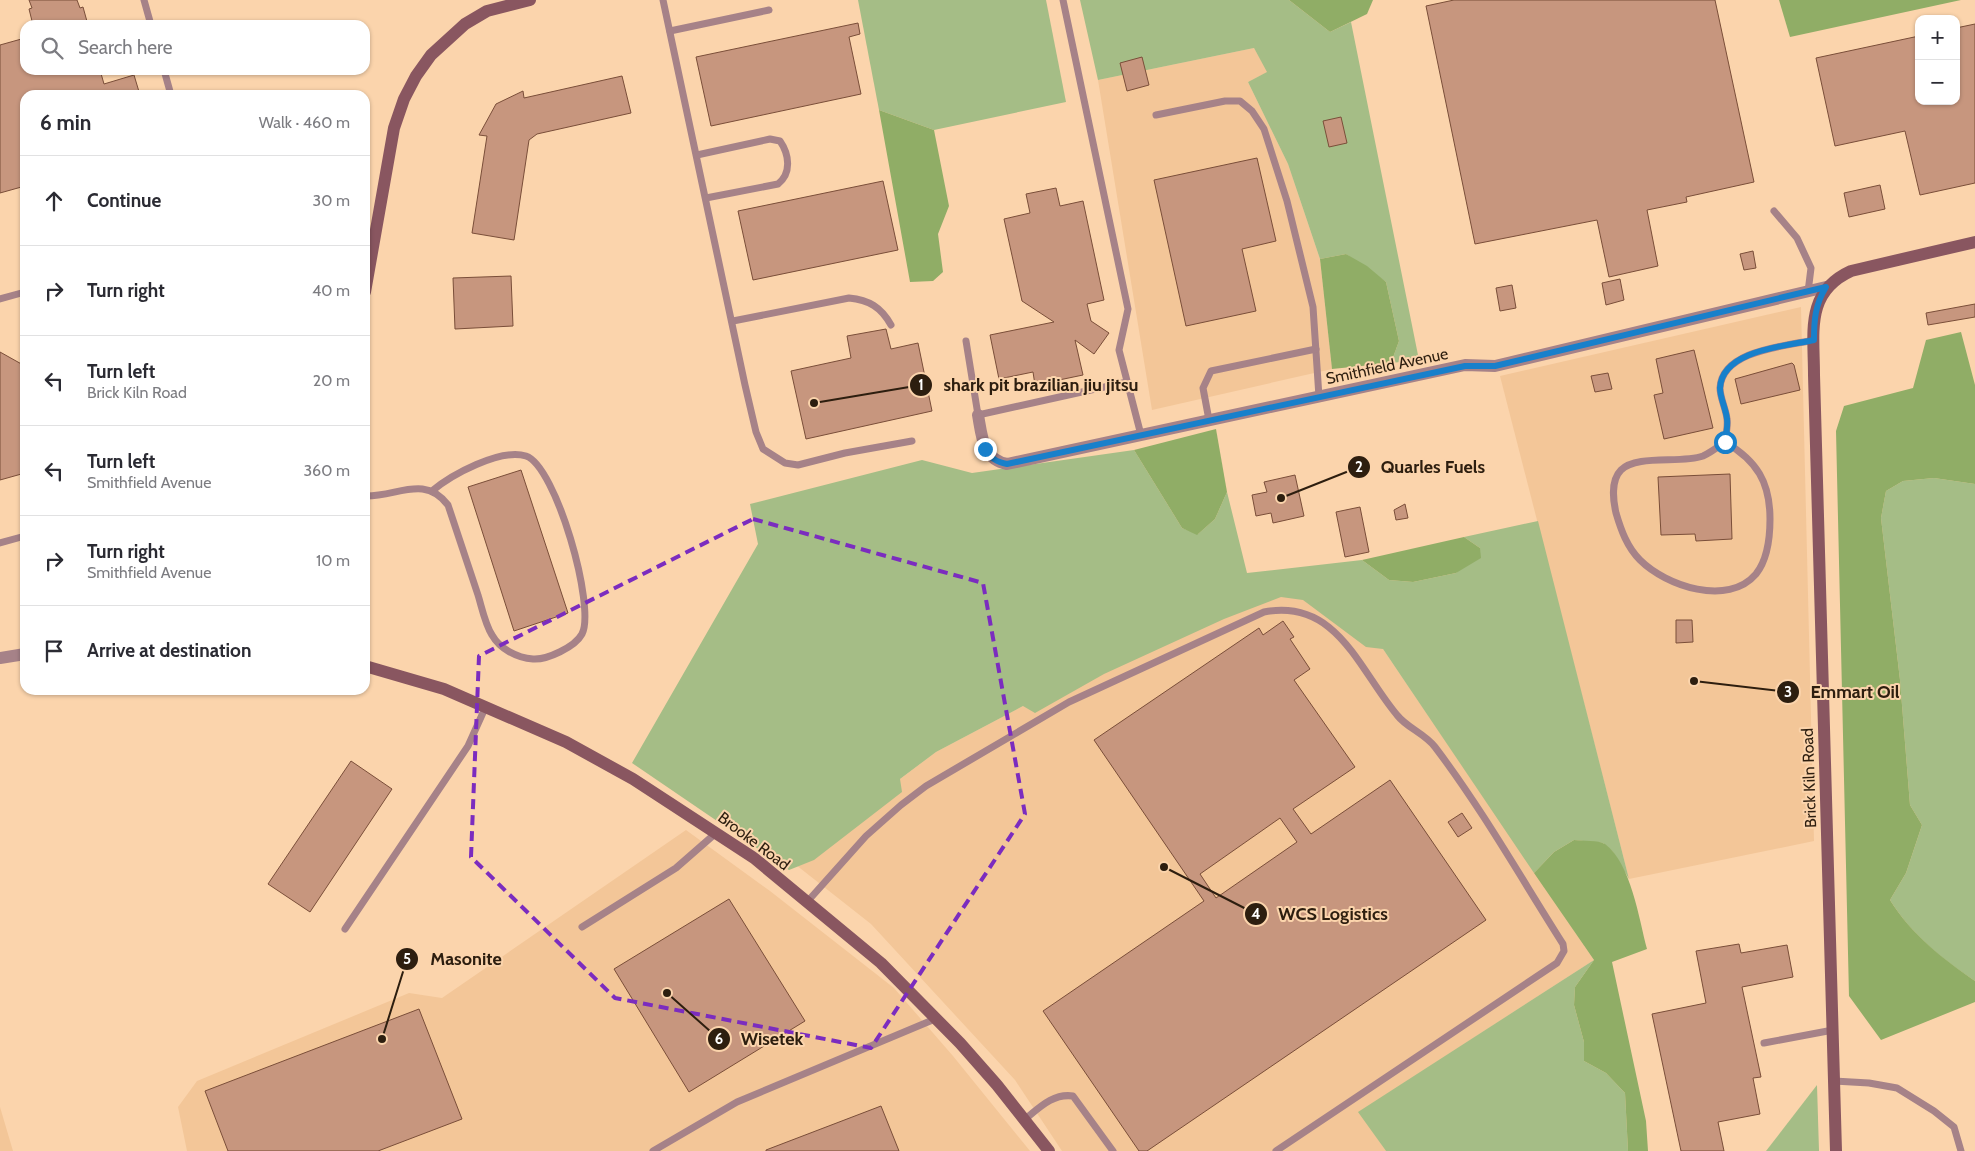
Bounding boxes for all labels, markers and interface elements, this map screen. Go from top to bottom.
map controls [1915,15,1960,105]
button: + [1915,15,1960,60]
search box [20,20,370,75]
icon: search [38,34,66,62]
text: Search here [78,36,172,59]
button: − [1915,60,1960,105]
text: 6 min [40,110,91,135]
text: Walk · 460 m [259,113,350,132]
icon: ahead [40,187,68,215]
text: Continue [87,189,161,212]
text: 30 m [313,191,350,210]
icon: right [40,277,68,305]
text: Turn right [87,279,165,302]
text: 40 m [312,281,350,300]
street label: Smithfield Avenue [1324,344,1450,388]
text: Turn left [87,360,155,383]
icon: left [40,367,68,395]
callout: shark pit brazilian jiu jitsu [909,368,1149,401]
text: 20 m [313,371,350,390]
text: shark pit brazilian jiu jitsu [944,374,1138,396]
text: 1 [918,376,924,394]
text: Brick Kiln Road [87,383,187,402]
route start [1714,431,1737,454]
route end [974,438,997,461]
text: Turn left [87,450,155,473]
callout: Quarles Fuels [1346,450,1496,483]
text: Quarles Fuels [1381,456,1486,478]
icon: left [40,457,68,485]
text: 2 [1355,458,1363,476]
text: 360 m [303,461,350,480]
text: Smithfield Avenue [87,473,211,492]
text: Turn right [87,540,165,563]
icon: right [40,547,68,575]
text: 10 m [316,551,350,570]
text: Smithfield Avenue [87,563,211,582]
icon: arrive [40,637,68,665]
text: Arrive at destination [87,639,251,662]
callout: Emmart Oil [1776,675,1910,708]
text: Emmart Oil [1810,681,1900,703]
text: 3 [1784,683,1792,701]
street label: Brick Kiln Road [1798,728,1820,828]
street label: Brooke Road [714,808,794,874]
callout: WCS Logistics [1243,897,1398,930]
text: WCS Logistics [1278,903,1388,925]
text: 4 [1251,905,1261,923]
callout: Masonite [395,943,511,976]
text: Masonite [430,948,502,970]
text: 5 [403,950,411,968]
callout: Wisetek [706,1023,814,1056]
text: Wisetek [741,1028,804,1050]
text: 6 [715,1030,723,1048]

